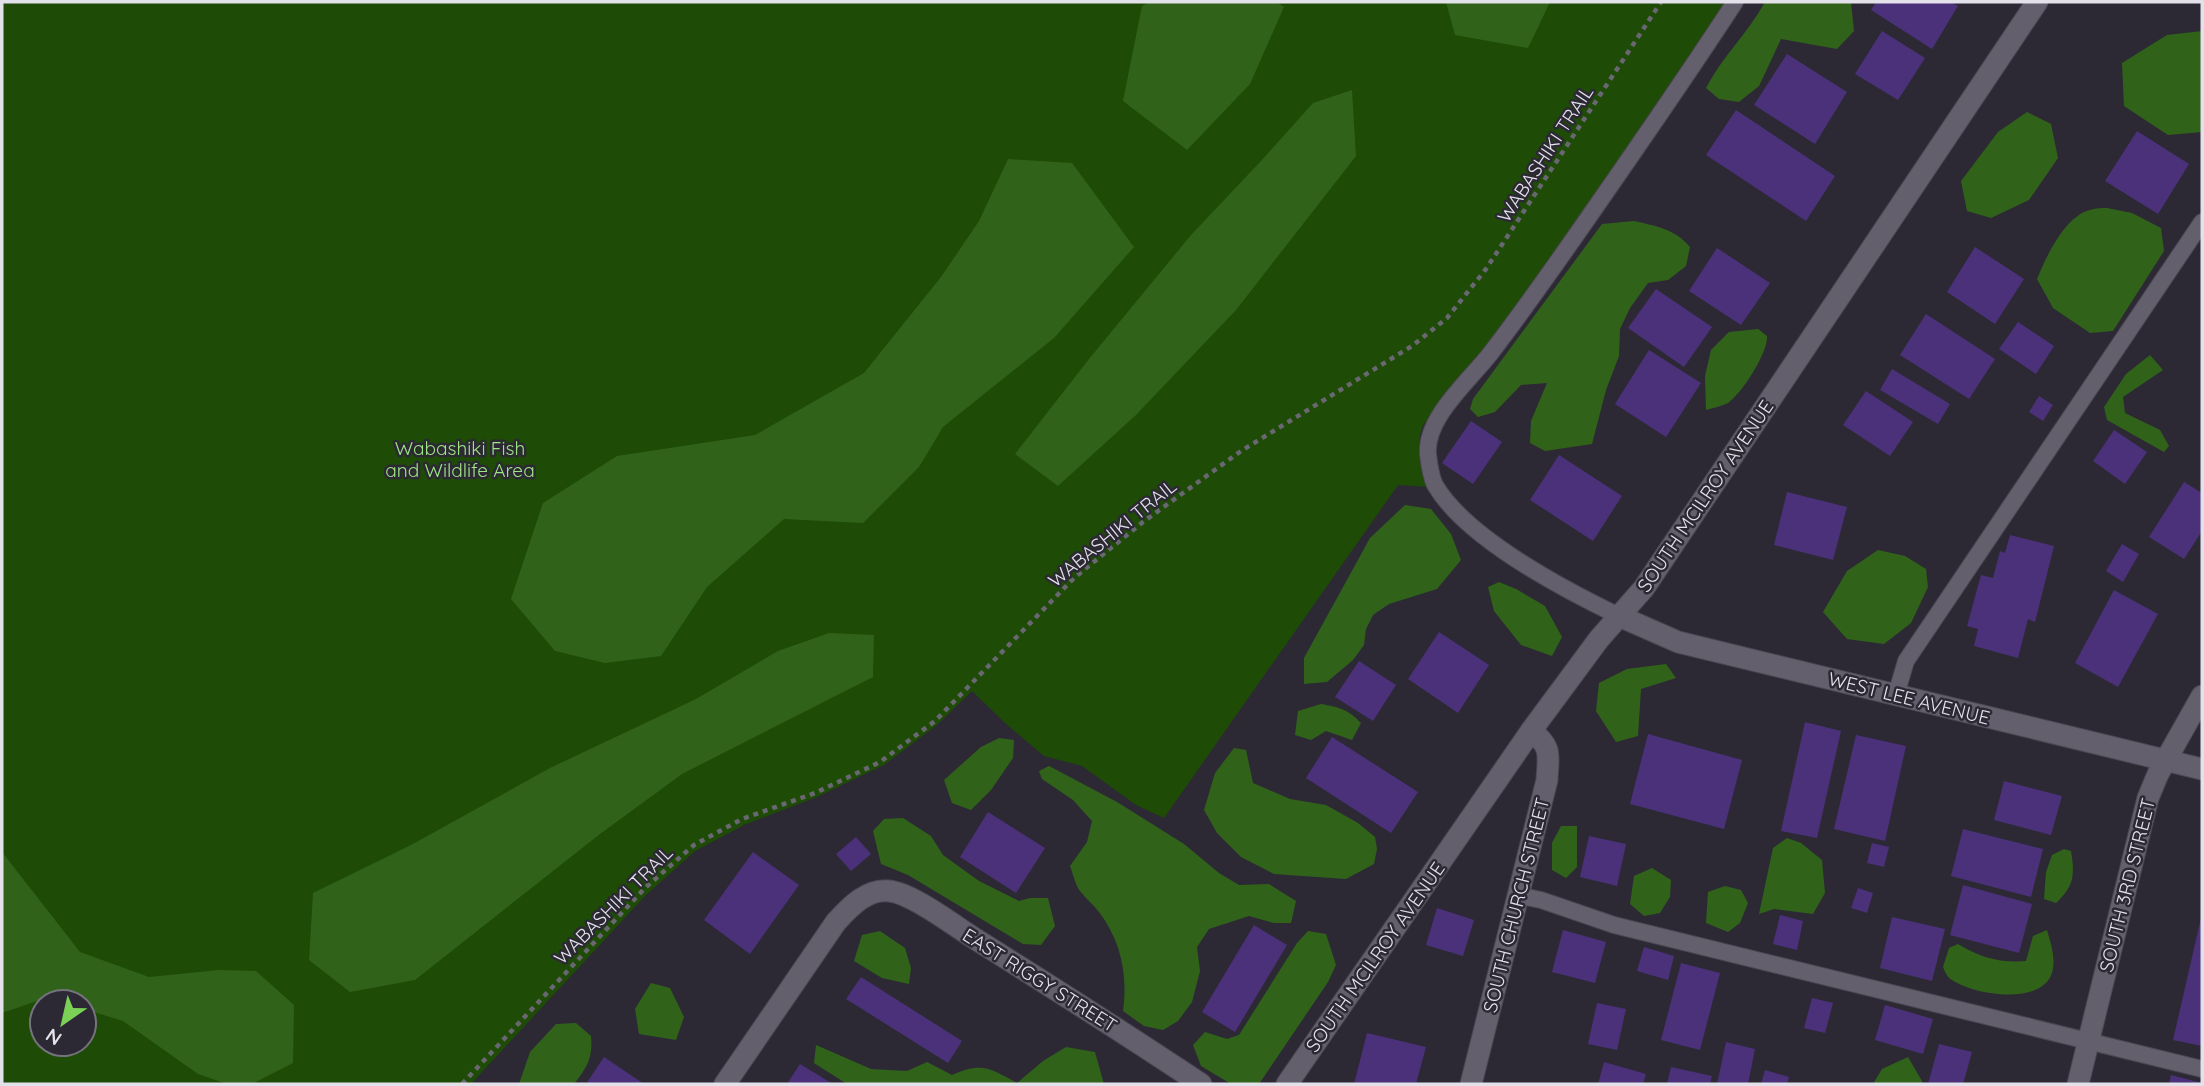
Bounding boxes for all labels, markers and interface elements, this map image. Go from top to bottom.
street label: WABASHIKI TRAIL [1492,81,1598,227]
street label: SOUTH MCILROY AVENUE [1632,395,1778,597]
park label: Wabashiki Fish and Wildlife Area [385,436,535,482]
street label: WABASHIKI TRAIL [1043,474,1181,592]
street label: WEST LEE AVENUE [1826,666,1992,730]
street label: SOUTH CHURCH STREET [1478,795,1554,1015]
street label: SOUTH 3RD STREET [2094,795,2160,975]
street label: WABASHIKI TRAIL [549,841,677,969]
street label: SOUTH MCILROY AVENUE [1300,857,1450,1057]
street label: EAST RIGGY STREET [958,923,1122,1037]
north arrow [28,988,98,1058]
text: N [41,1023,66,1051]

